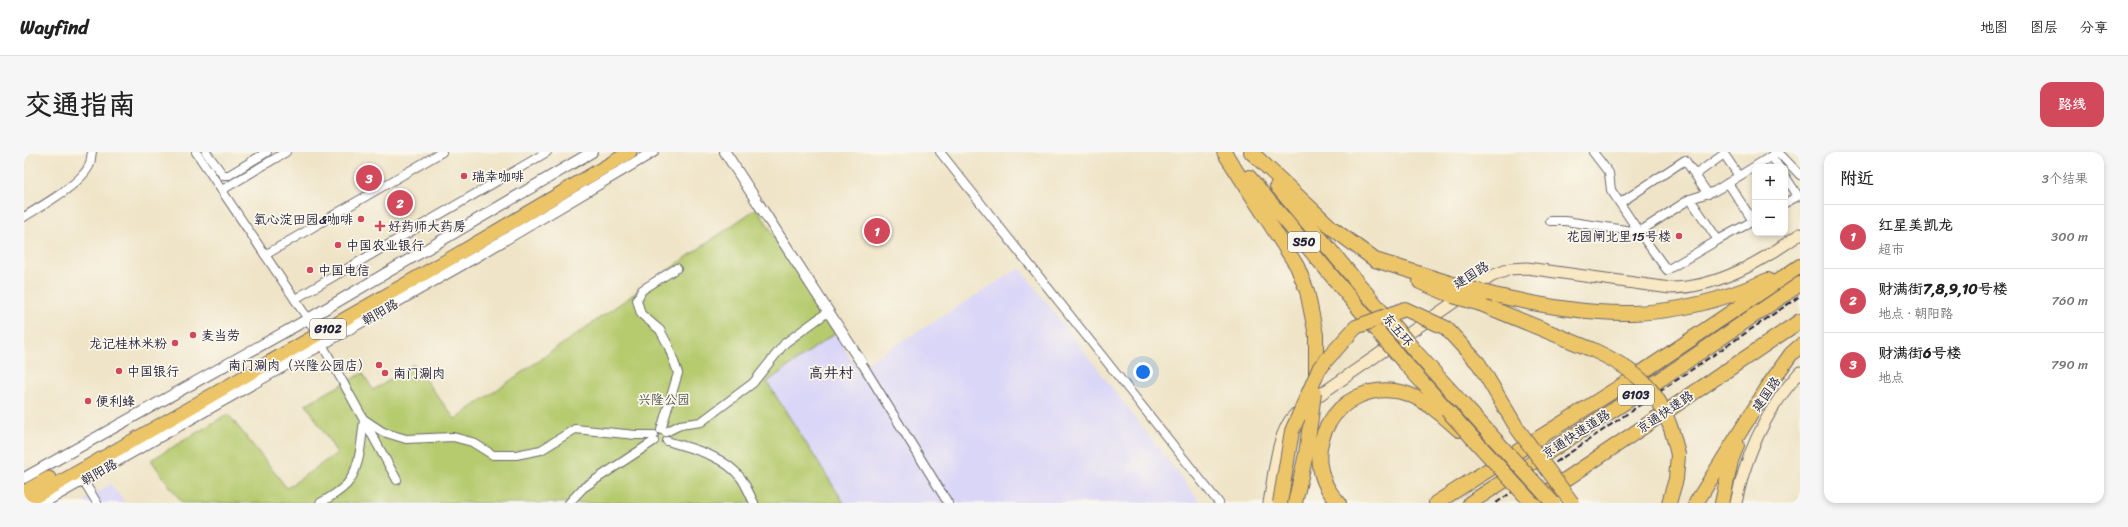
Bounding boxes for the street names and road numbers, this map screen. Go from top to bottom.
road number: S50 [1288,232,1320,252]
street label: 建国路 [1448,255,1494,295]
street label: 朝阳路 [357,292,403,332]
street label: 东五环 [1377,308,1419,352]
road number: G102 [310,319,346,339]
street label: 建国路 [1745,371,1787,417]
street label: 京通快速路 [1632,384,1698,440]
road number: G103 [1618,385,1654,405]
street label: 京通快速道路 [1537,403,1615,465]
street label: 朝阳路 [76,452,122,492]

